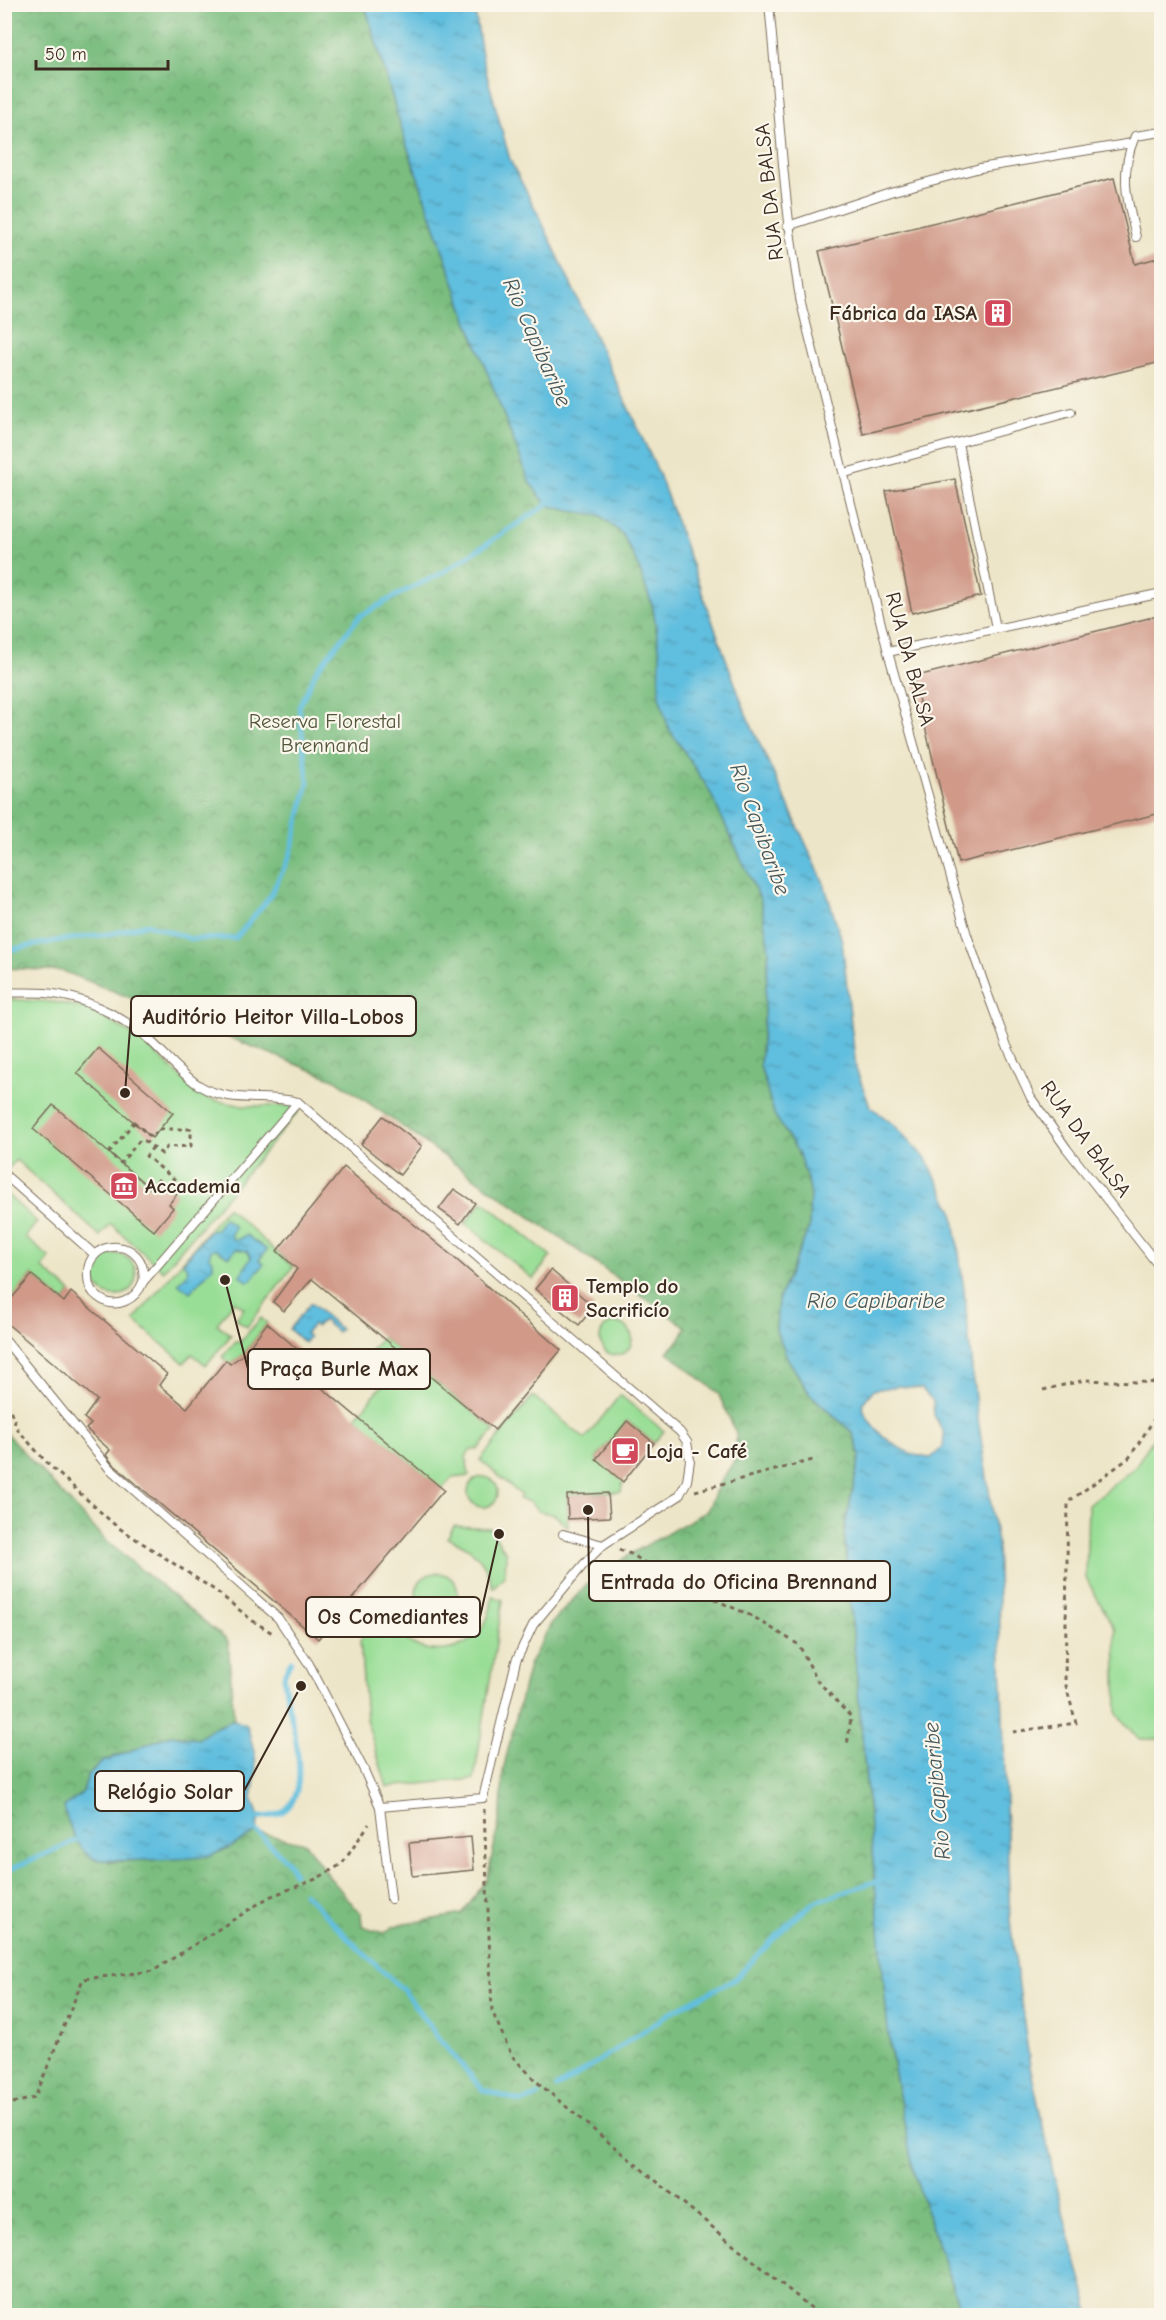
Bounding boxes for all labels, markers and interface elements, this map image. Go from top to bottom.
scale bar [36,33,168,71]
text: 50 m [45,44,87,65]
street label: RUA DA BALSA [750,122,788,262]
water label: Rio Capibaribe [497,274,577,411]
building icon: Fábrica da IASA [982,297,1014,329]
place label: Fábrica da IASA [829,301,977,325]
street label: RUA DA BALSA [881,589,939,729]
park label: Reserva Florestal Brennand [249,709,401,757]
water label: Rio Capibaribe [724,760,796,899]
callout: Auditório Heitor Villa-Lobos [131,996,416,1036]
text: Auditório Heitor Villa-Lobos [142,1004,404,1030]
street label: RUA DA BALSA [1036,1076,1136,1202]
museum icon: Accademia [108,1170,140,1202]
place label: Accademia [145,1174,241,1198]
place label: Templo do Sacrificío [586,1274,679,1322]
building icon: Templo do Sacrificío [549,1282,581,1314]
water label: Rio Capibaribe [807,1288,945,1314]
callout: Praça Burle Max [248,1349,430,1389]
text: Praça Burle Max [260,1356,418,1382]
cafe icon: Loja - Café [609,1435,641,1467]
place label: Loja - Café [646,1439,747,1463]
callout: Entrada do Oficina Brennand [589,1561,890,1601]
text: Entrada do Oficina Brennand [601,1569,877,1595]
callout: Os Comediantes [306,1597,480,1637]
text: Os Comediantes [318,1604,468,1630]
water label: Rio Capibaribe [918,1721,956,1861]
callout: Relógio Solar [95,1771,244,1811]
text: Relógio Solar [107,1779,233,1805]

